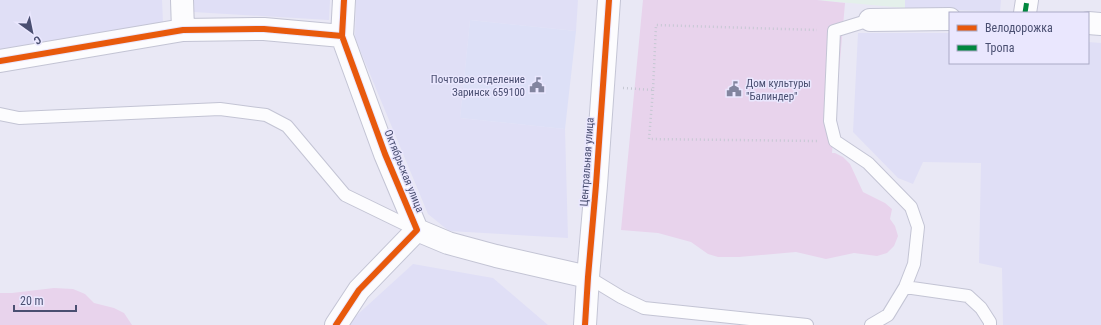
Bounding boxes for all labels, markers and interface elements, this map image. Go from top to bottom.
north arrow [12,12,52,52]
legend [949,12,1089,64]
text: Велодорожка [985,21,1053,35]
text: С [31,33,43,47]
text: Тропа [985,41,1015,55]
place label: Почтовое отделение Заринск 659100 [431,73,525,99]
public building icon: Почтовое отделение Заринск 659100 [528,76,546,94]
place label: Дом культуры "Балиндер" [746,77,811,103]
public building icon: Дом культуры "Балиндер" [725,80,743,98]
street label: Центральная улица [577,117,597,207]
street label: Октябрьская улица [382,128,426,214]
scale bar [14,287,76,313]
text: 20 m [20,294,44,308]

